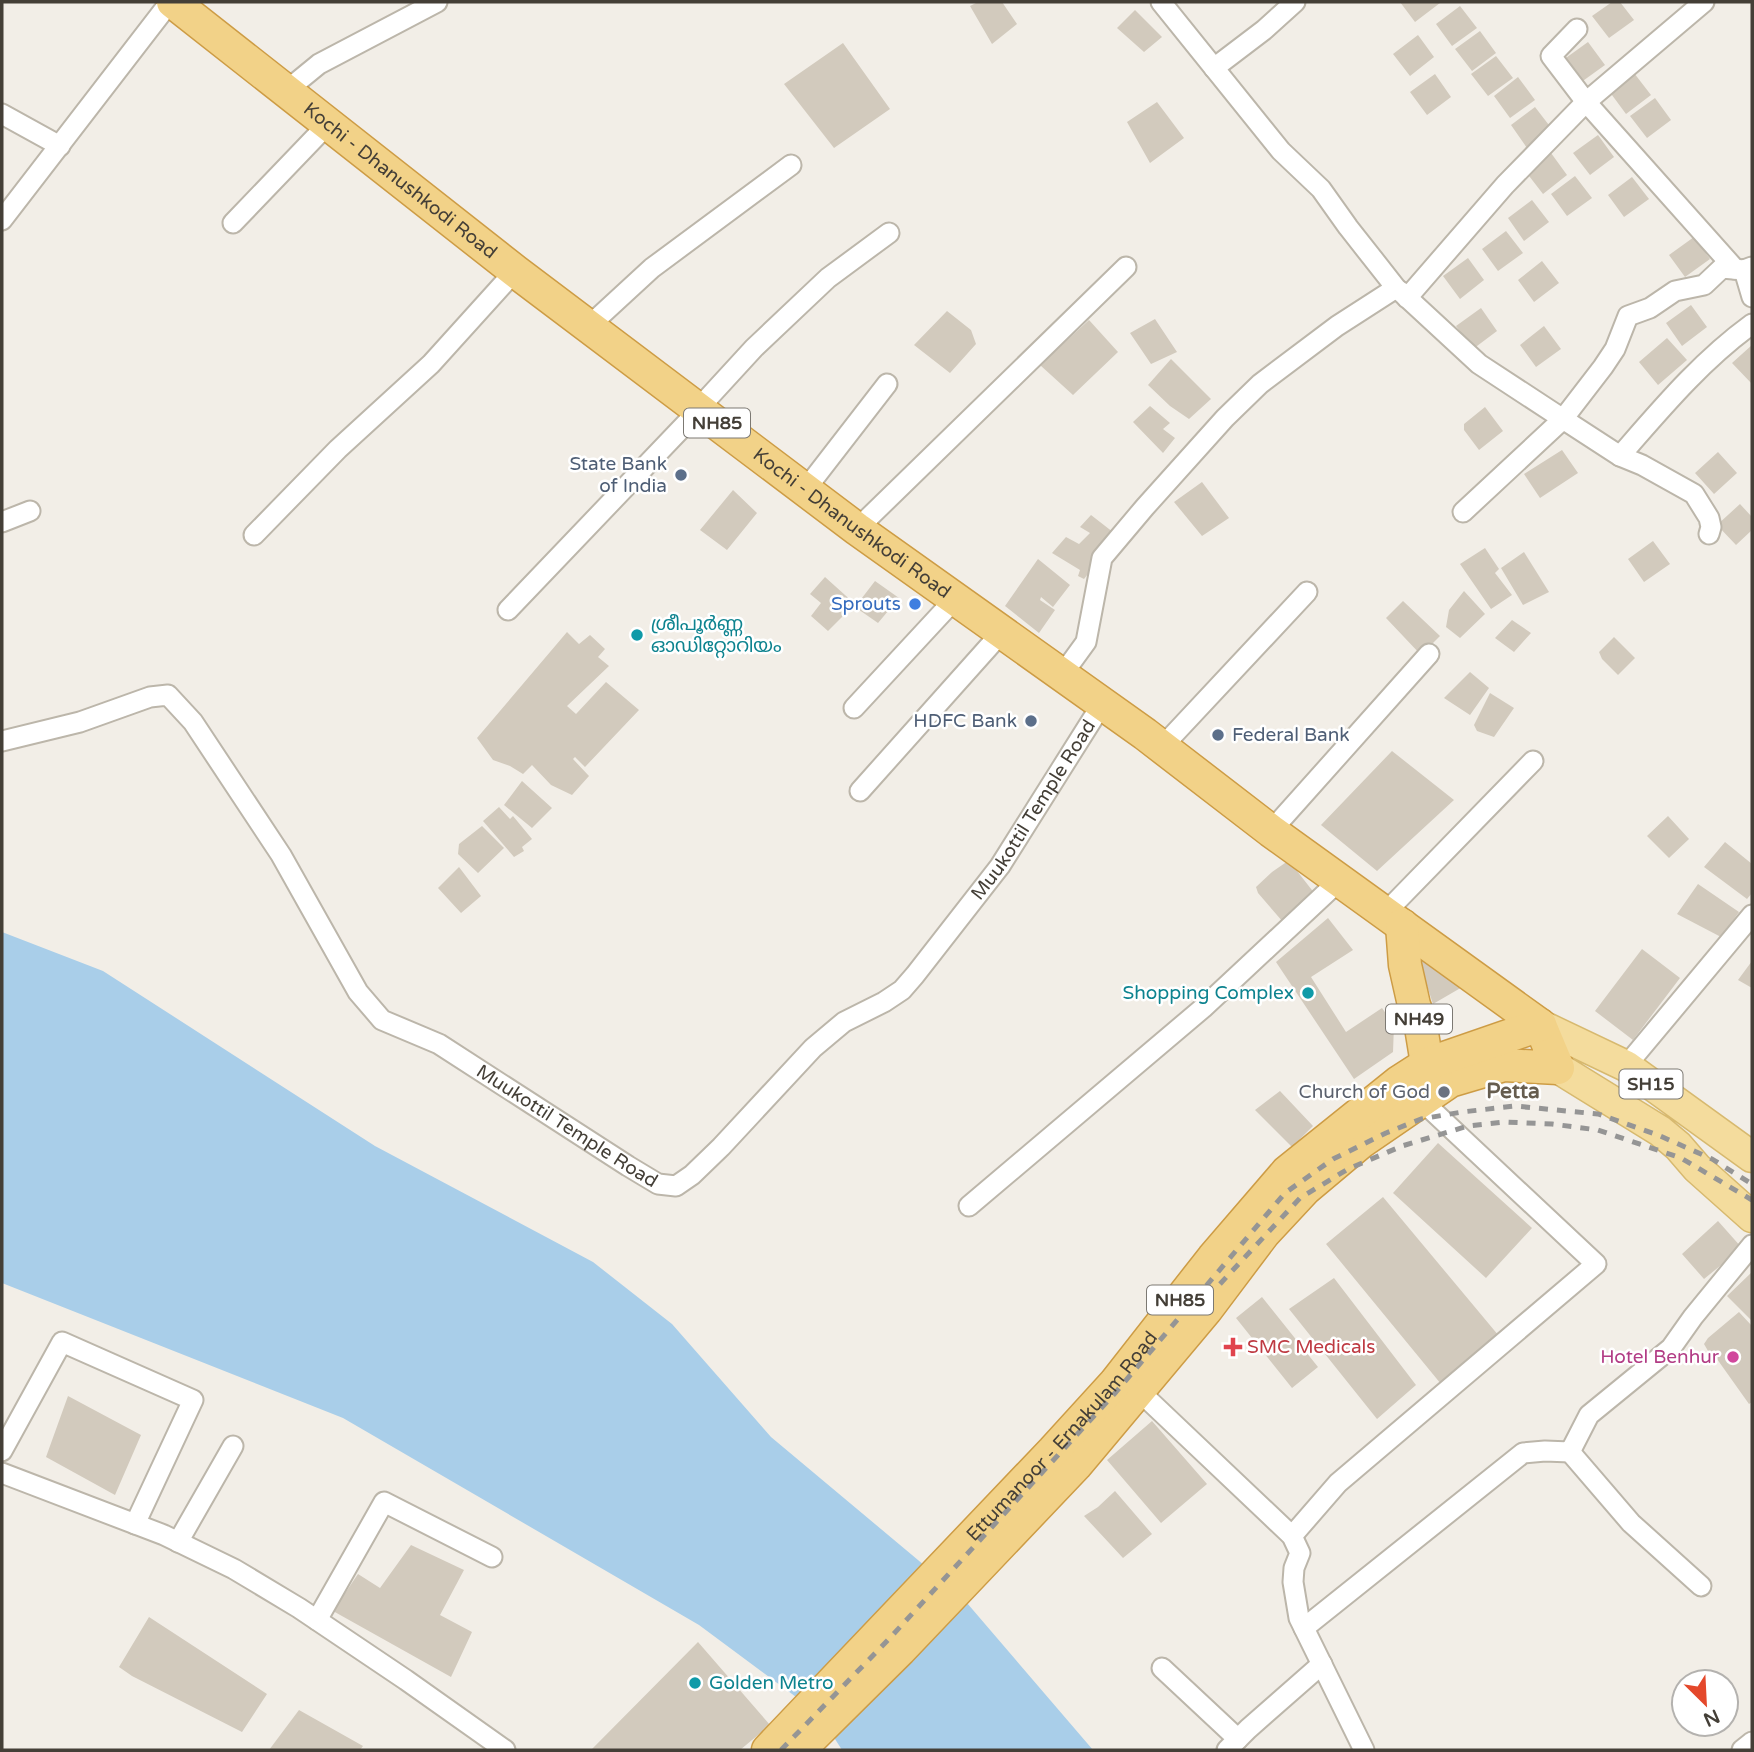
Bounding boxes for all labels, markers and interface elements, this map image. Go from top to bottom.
street label: Kochi - Dhanushkodi Road [299,98,501,263]
road number: NH85 [684,408,750,438]
street label: Kochi - Dhanushkodi Road [749,443,955,603]
place label: State Bank of India [569,453,667,497]
marker: State Bank of India [673,467,689,483]
place label: Sprouts [831,593,901,615]
marker: Sprouts [907,596,923,612]
place label: ശ്രീപൂർണ്ണ ഓഡിറ്റോറിയം [651,613,782,659]
marker: ശ്രീപൂർണ്ണ ഓഡിറ്റോറിയം [629,627,645,643]
place label: HDFC Bank [913,710,1017,732]
marker: HDFC Bank [1023,713,1039,729]
street label: Muukottil Temple Road [967,716,1100,904]
place label: Federal Bank [1232,724,1350,746]
marker: Federal Bank [1210,727,1226,743]
place label: Shopping Complex [1123,982,1294,1004]
marker: Shopping Complex [1300,985,1316,1001]
road number: NH49 [1386,1004,1452,1034]
street label: Muukottil Temple Road [472,1060,662,1192]
road number: SH15 [1620,1070,1682,1098]
district label: Petta [1486,1079,1540,1104]
place label: Church of God [1299,1081,1430,1103]
marker: Church of God [1436,1084,1452,1100]
road number: NH85 [1147,1286,1213,1315]
street label: Ettumanoor - Ernakulam Road [962,1327,1162,1546]
place label: SMC Medicals [1247,1336,1375,1358]
marker: SMC Medicals [1225,1339,1241,1355]
place label: Hotel Benhur [1600,1346,1720,1368]
marker: Hotel Benhur [1725,1349,1741,1365]
north arrow [1670,1668,1740,1738]
place label: Golden Metro [709,1672,834,1694]
marker: Golden Metro [687,1675,703,1691]
text: N [1700,1704,1723,1731]

